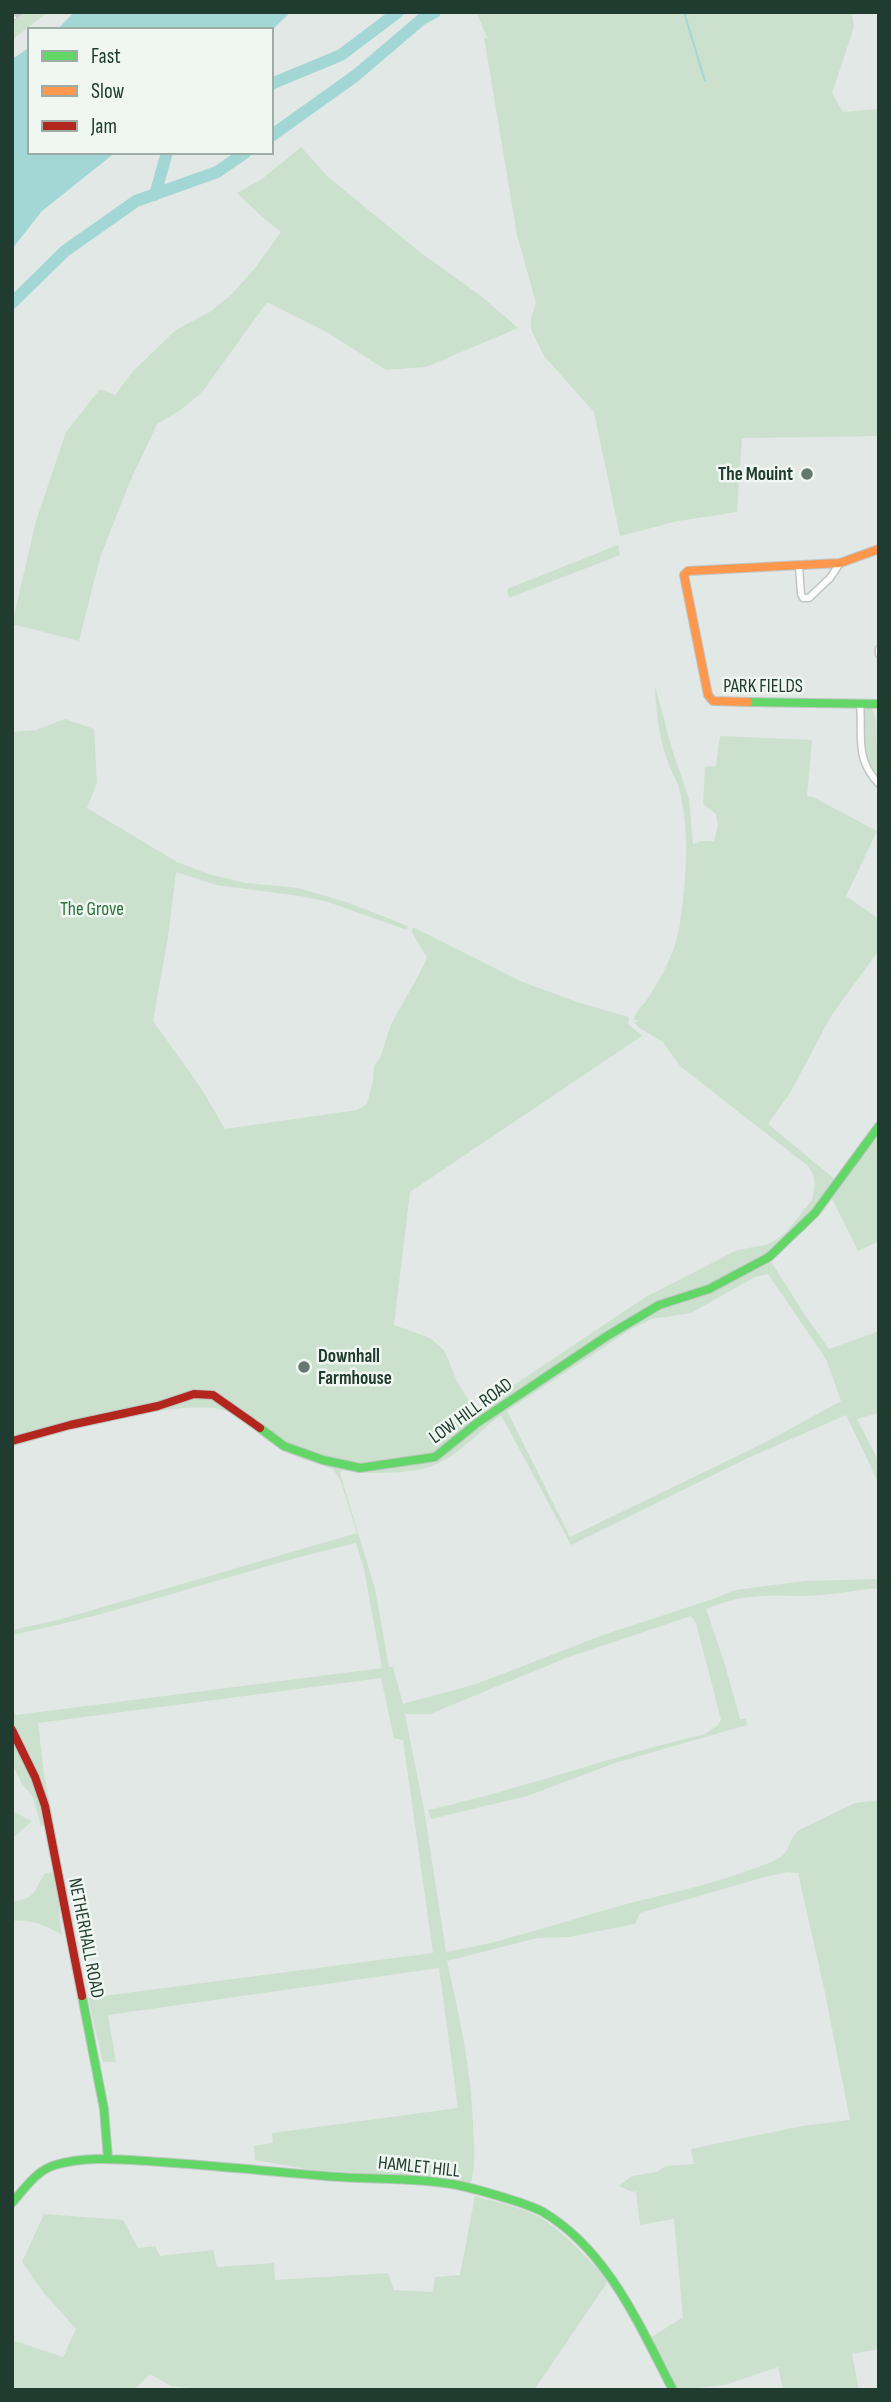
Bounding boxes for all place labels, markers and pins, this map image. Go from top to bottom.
place label: The Mouint [718,463,793,486]
marker: The Mouint [799,466,815,482]
place label: Downhall Farmhouse [318,1345,392,1390]
marker: Downhall Farmhouse [296,1359,312,1375]

